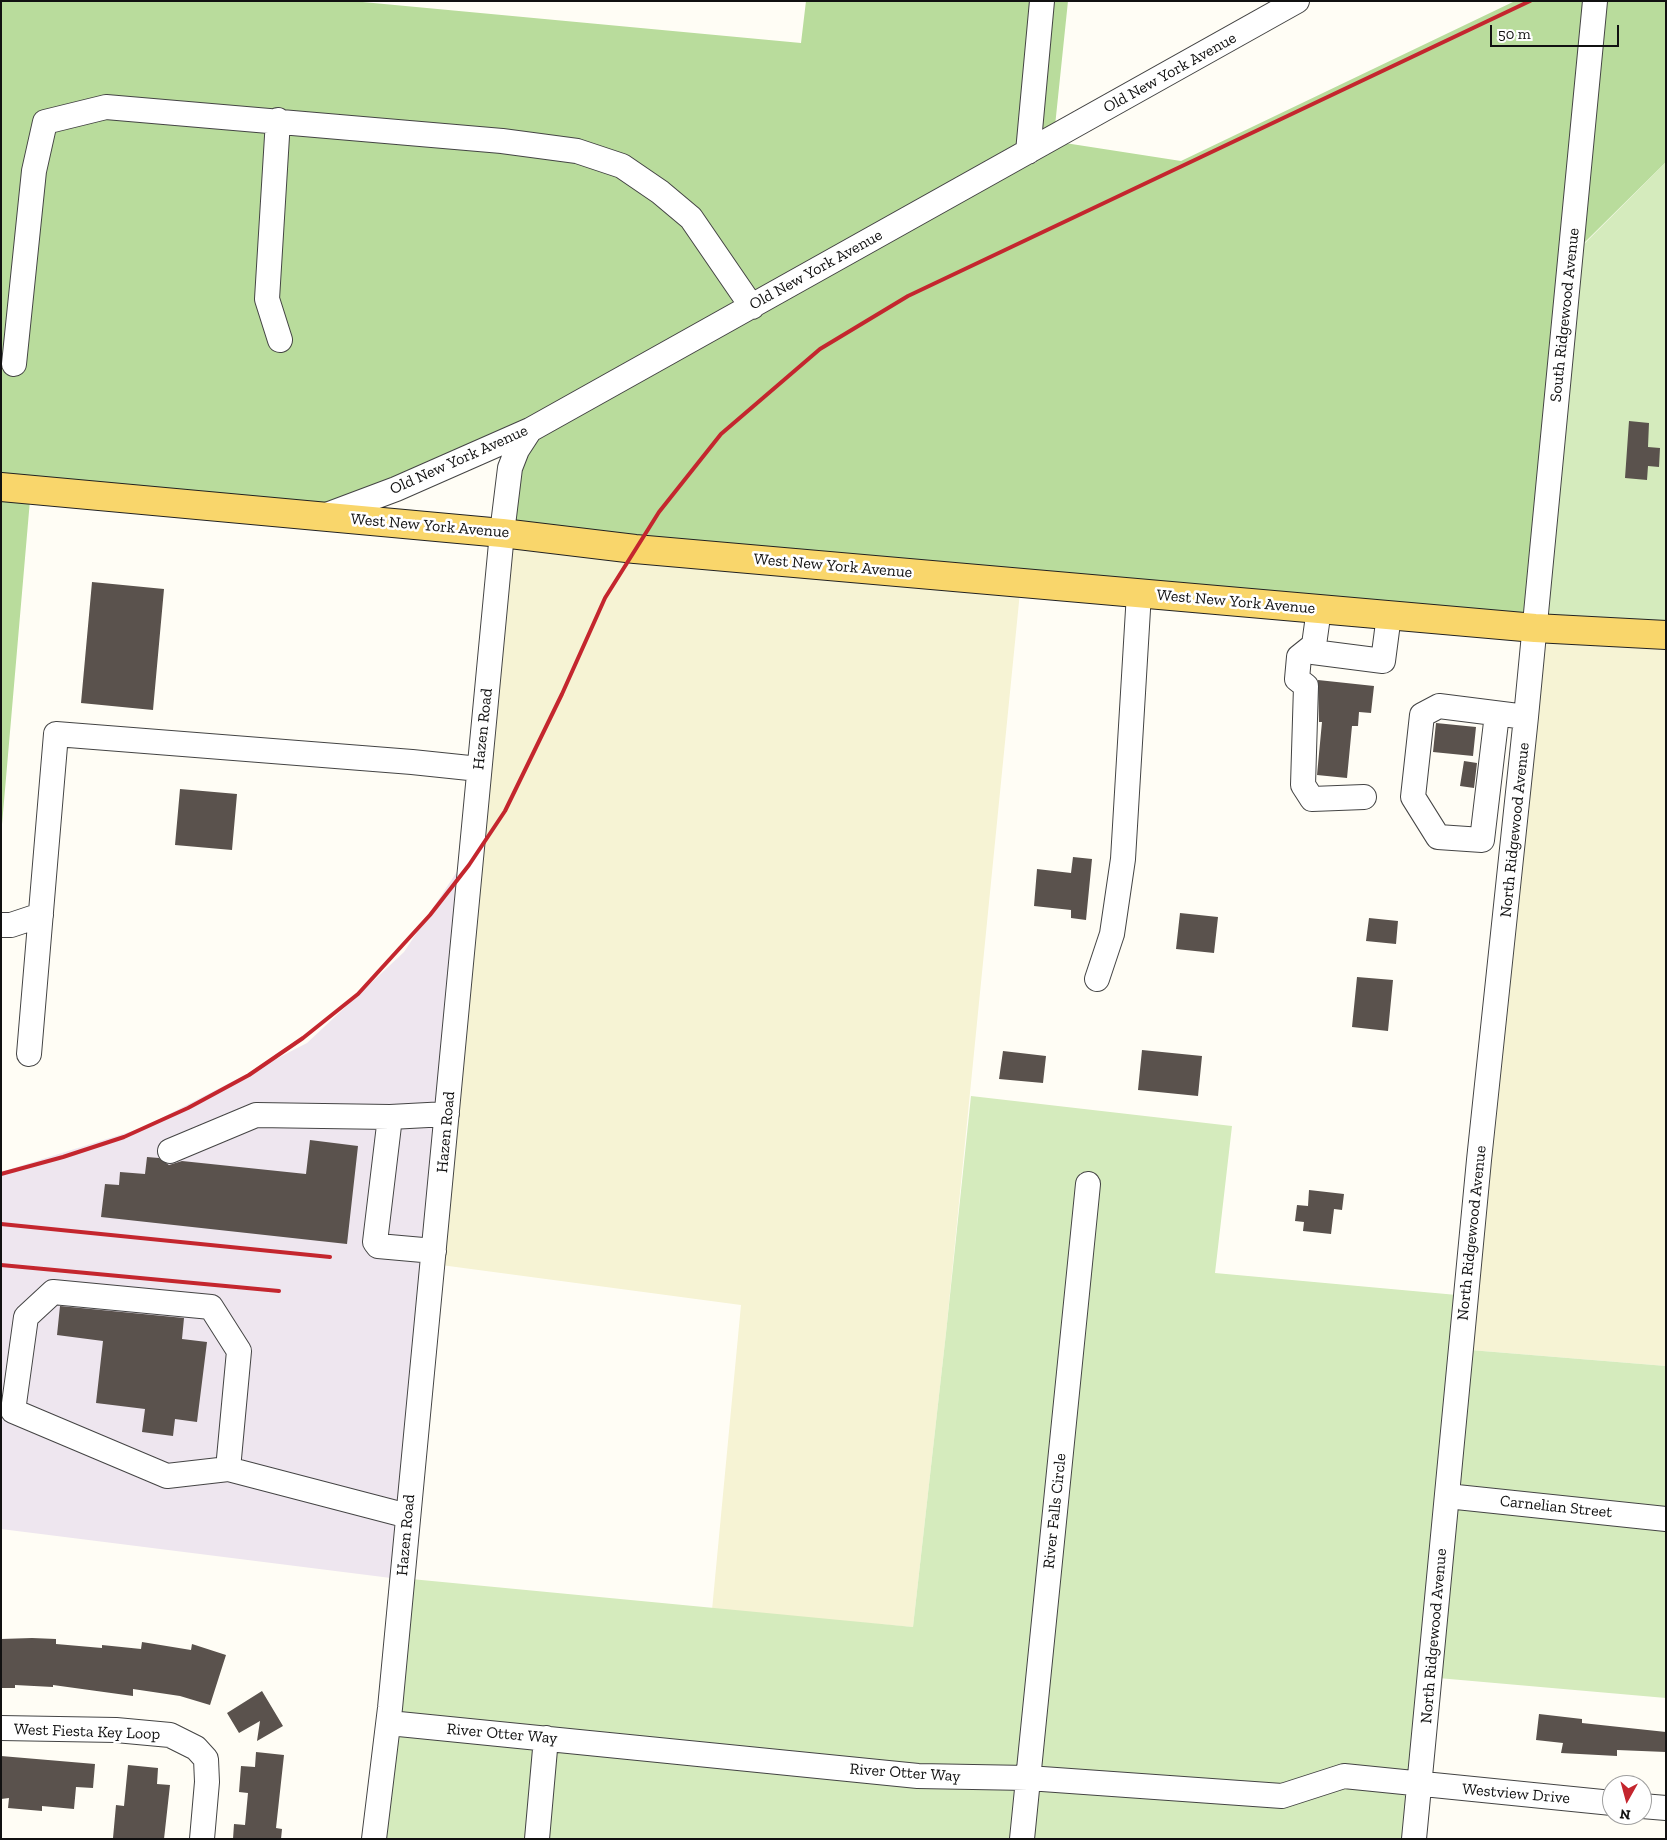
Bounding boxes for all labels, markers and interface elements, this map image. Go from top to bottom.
scale bar [1492,15,1621,47]
text: 50 m [1498,25,1531,43]
street label: Old New York Avenue [1100,29,1240,117]
street label: Old New York Avenue [746,226,886,314]
street label: South Ridgewood Avenue [1546,227,1584,403]
street label: Old New York Avenue [387,421,531,499]
street label: West New York Avenue [350,510,510,542]
street label: West New York Avenue [753,550,913,582]
street label: West New York Avenue [1156,586,1316,618]
street label: Hazen Road [469,687,497,771]
street label: North Ridgewood Avenue [1496,742,1534,918]
street label: Hazen Road [433,1090,459,1174]
street label: North Ridgewood Avenue [1453,1145,1491,1321]
street label: River Falls Circle [1039,1452,1071,1570]
street label: Carnelian Street [1499,1492,1613,1522]
street label: Hazen Road [393,1493,419,1577]
street label: North Ridgewood Avenue [1417,1548,1451,1724]
street label: West Fiesta Key Loop [13,1720,161,1744]
street label: River Otter Way [446,1720,558,1748]
street label: River Otter Way [849,1760,961,1786]
north arrow [1602,1775,1652,1825]
street label: Westview Drive [1461,1780,1571,1808]
text: N [1619,1805,1632,1823]

